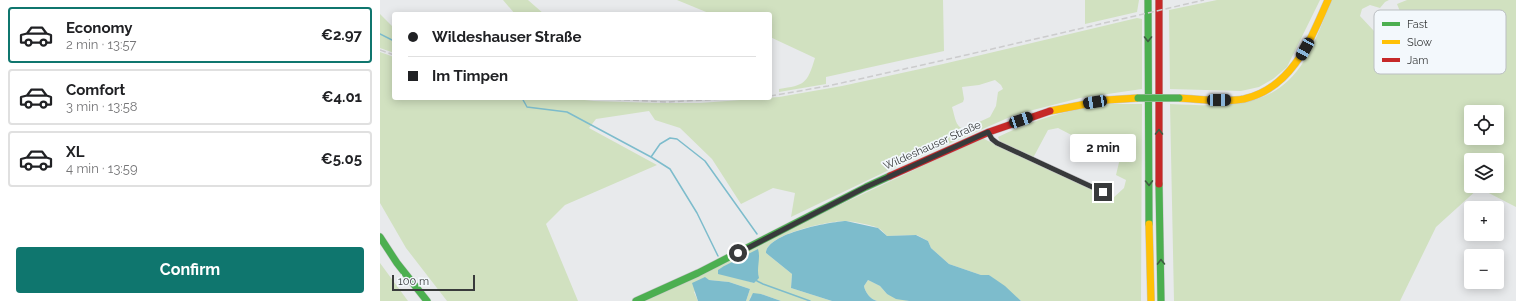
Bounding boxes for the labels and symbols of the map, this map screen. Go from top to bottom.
legend [1374,10,1506,74]
text: Fast [1407,18,1428,31]
one-way arrow [1144,36,1152,42]
car [1294,36,1316,62]
text: Slow [1407,36,1432,49]
text: Jam [1407,54,1428,67]
car [1082,94,1108,110]
car [1207,94,1231,106]
car [1008,110,1034,130]
street label: Wildeshauser Straße [881,118,983,173]
one-way arrow [1155,129,1163,135]
callout: 2 min [1070,134,1136,162]
one-way arrow [1145,180,1153,186]
route end [1094,183,1112,201]
route start [729,244,747,262]
one-way arrow [1156,259,1165,265]
scale bar [392,273,475,292]

